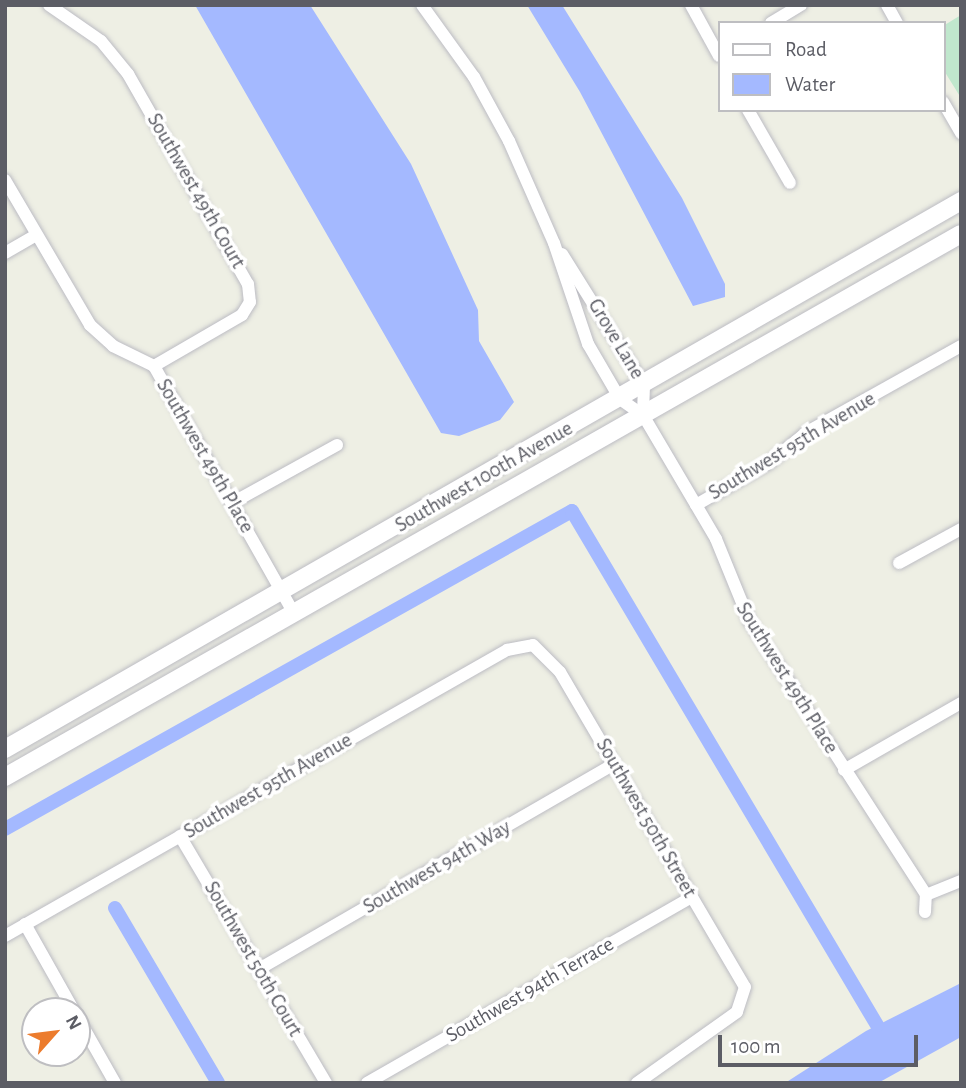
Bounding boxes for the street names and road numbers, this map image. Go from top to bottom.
street label: Southwest 49th Court [141,109,251,273]
street label: Grove Lane [582,294,650,384]
street label: Southwest 49th Place [151,374,259,538]
street label: Southwest 95th Avenue [704,386,880,506]
street label: Southwest 100th Avenue [391,416,577,538]
street label: Southwest 49th Place [730,598,844,758]
street label: Southwest 95th Avenue [179,728,357,844]
street label: Southwest 50th Street [590,734,702,902]
street label: Southwest 94th Way [359,815,515,919]
street label: Southwest 50th Court [198,877,308,1041]
street label: Southwest 94th Terrace [442,932,618,1048]

